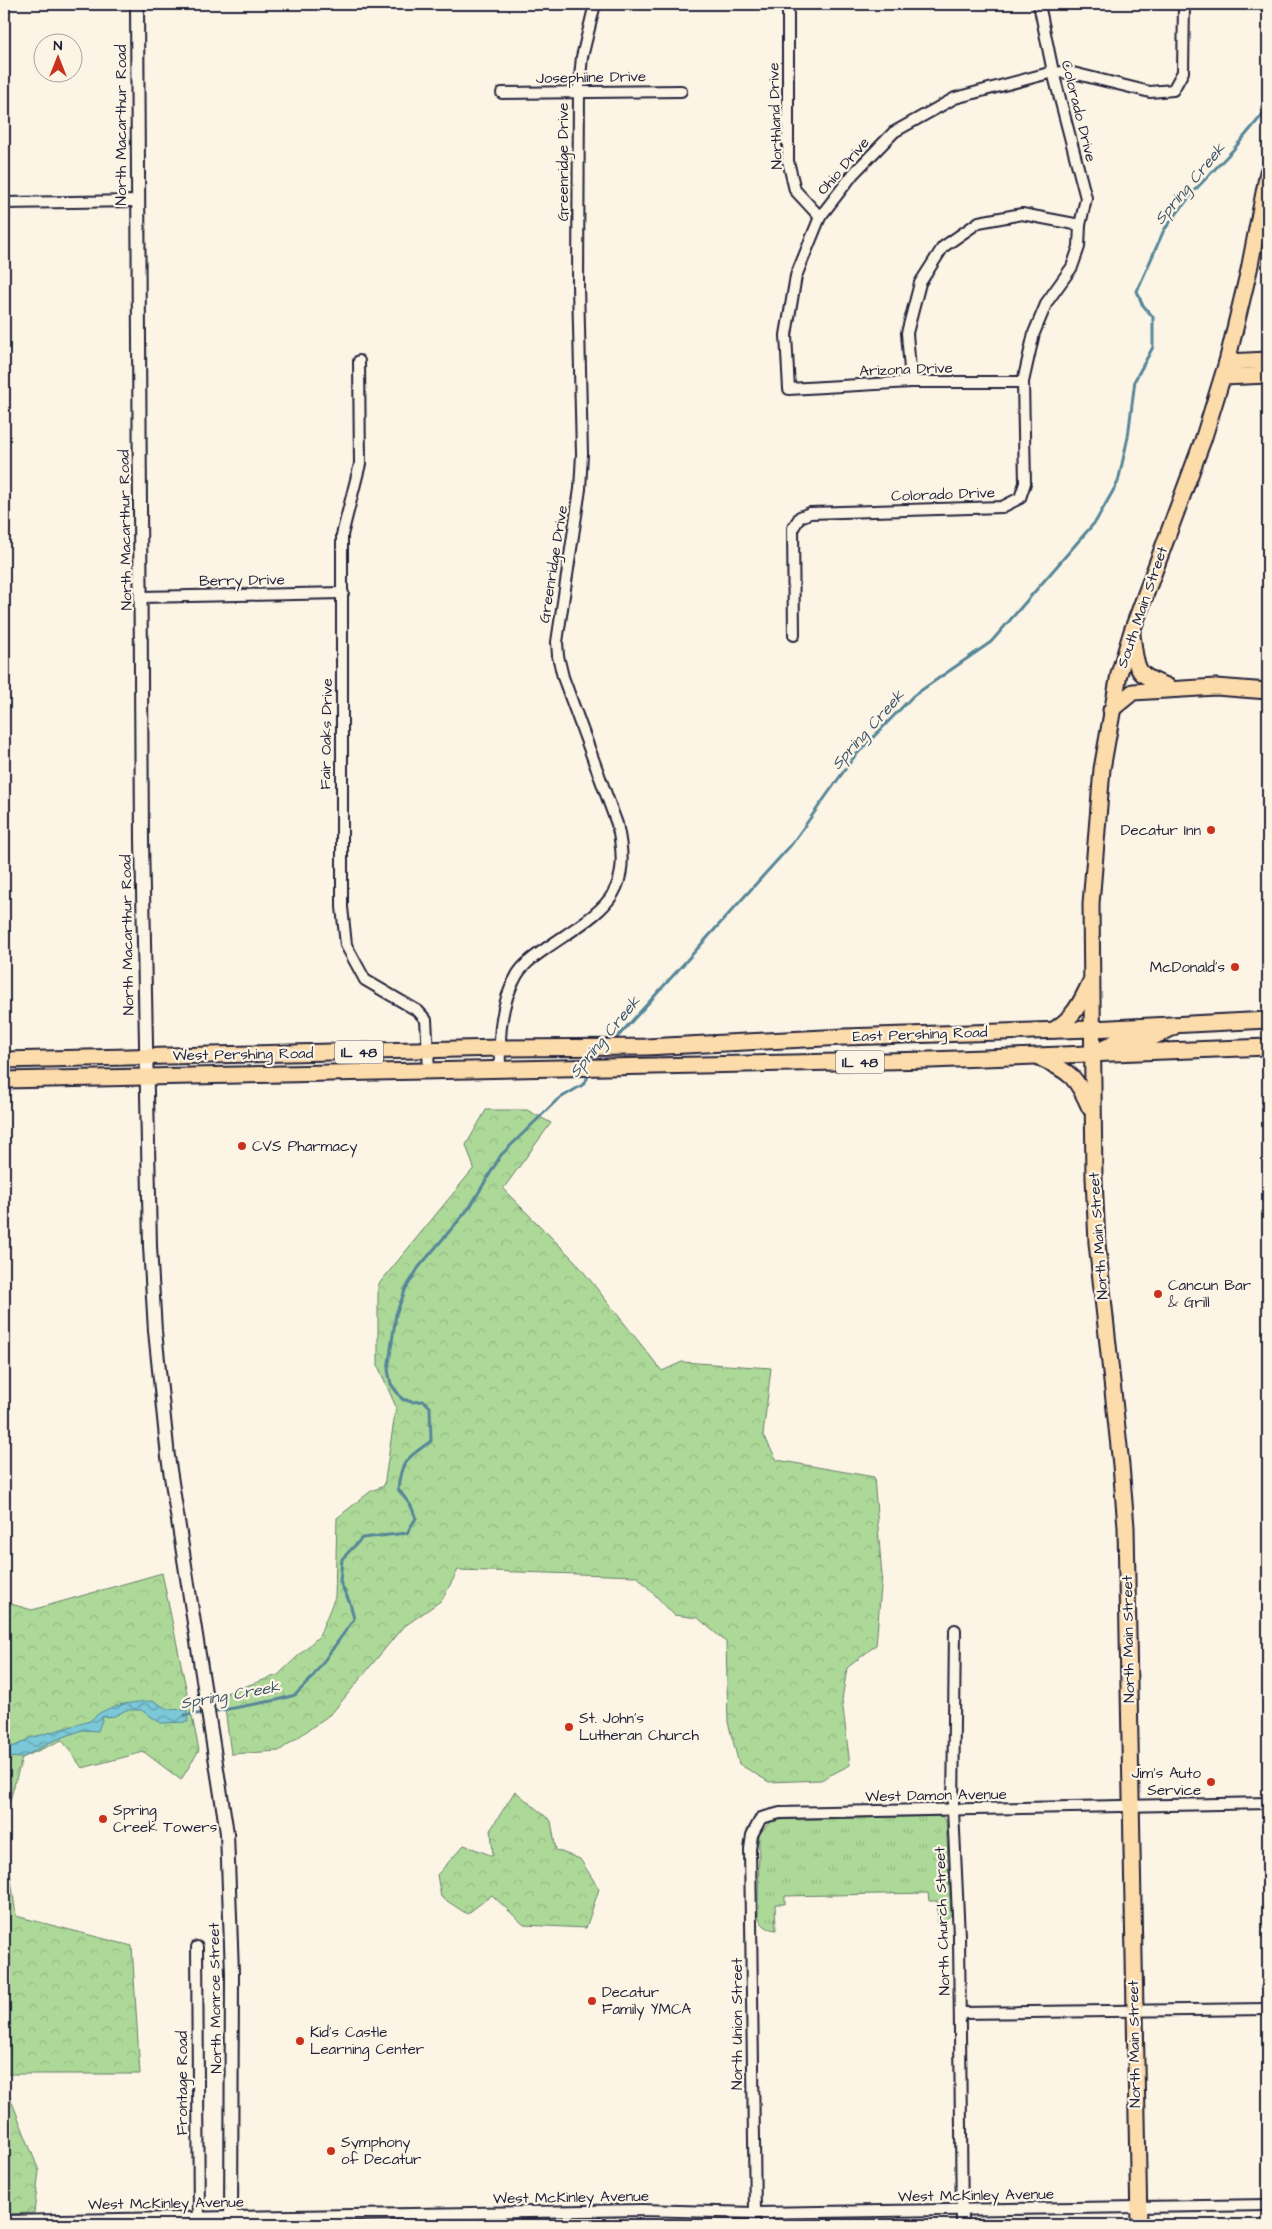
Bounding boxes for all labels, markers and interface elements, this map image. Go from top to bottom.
north arrow [32,32,82,82]
text: N [54,36,63,56]
street label: North Macarthur Road [111,44,132,205]
street label: Colorado Drive [1056,58,1101,164]
street label: Northland Drive [763,62,788,170]
street label: Josephiine Drive [536,66,646,89]
street label: Greenridge Drive [553,103,575,221]
street label: Ohio Drive [812,133,874,200]
water label: Spring Creek [1149,137,1232,230]
street label: Arizona Drive [859,357,953,382]
street label: North Macarthur Road [114,449,137,611]
street label: Colorado Drive [891,482,995,507]
street label: Greenridge Drive [534,504,574,624]
street label: South Main Street [1112,544,1173,671]
street label: Berry Drive [199,569,285,593]
street label: Fair Oaks Drive [315,678,338,790]
water label: Spring Creek [826,684,911,775]
place label: Decatur Inn [1121,820,1201,841]
marker: Decatur Inn [1205,824,1217,836]
street label: North Macarthur Road [116,854,139,1016]
place label: McDonald's [1150,957,1225,978]
marker: McDonald's [1229,961,1241,973]
water label: Spring Creek [564,990,647,1083]
street label: East Pershing Road [852,1022,988,1048]
road number: IL 48 [335,1040,383,1064]
street label: West Pershing Road [172,1043,314,1067]
road number: IL 48 [836,1050,884,1074]
place label: CVS Pharmacy [252,1136,358,1158]
marker: CVS Pharmacy [236,1140,248,1152]
street label: North Main Street [1084,1172,1113,1300]
place label: Cancun Bar & Grill [1168,1275,1251,1313]
marker: Cancun Bar & Grill [1152,1288,1164,1300]
street label: North Main Street [1117,1575,1140,1703]
water label: Spring Creek [179,1675,283,1716]
place label: St. John's Lutheran Church [579,1708,699,1746]
marker: St. John's Lutheran Church [563,1721,575,1733]
place label: Jim's Auto Service [1131,1763,1202,1801]
marker: Jim's Auto Service [1205,1776,1217,1788]
street label: West Damon Avenue [865,1784,1007,1807]
place label: Spring Creek Towers [113,1800,218,1838]
marker: Spring Creek Towers [97,1813,109,1825]
street label: North Church Street [929,1846,956,1996]
street label: North Monroe Street [204,1922,227,2074]
street label: North Union Street [727,1958,748,2090]
street label: North Main Street [1123,1980,1146,2108]
place label: Decatur Family YMCA [602,1982,692,2021]
marker: Decatur Family YMCA [586,1995,598,2007]
place label: Kid's Castle Learning Center [310,2022,424,2061]
street label: Frontage Road [172,2030,194,2135]
marker: Kid's Castle Learning Center [294,2035,306,2047]
place label: Symphony of Decatur [341,2132,421,2170]
marker: Symphony of Decatur [325,2145,337,2157]
street label: West McKinley Avenue [898,2184,1054,2208]
street label: West McKinley Avenue [493,2186,649,2210]
street label: West McKinley Avenue [88,2192,244,2216]

